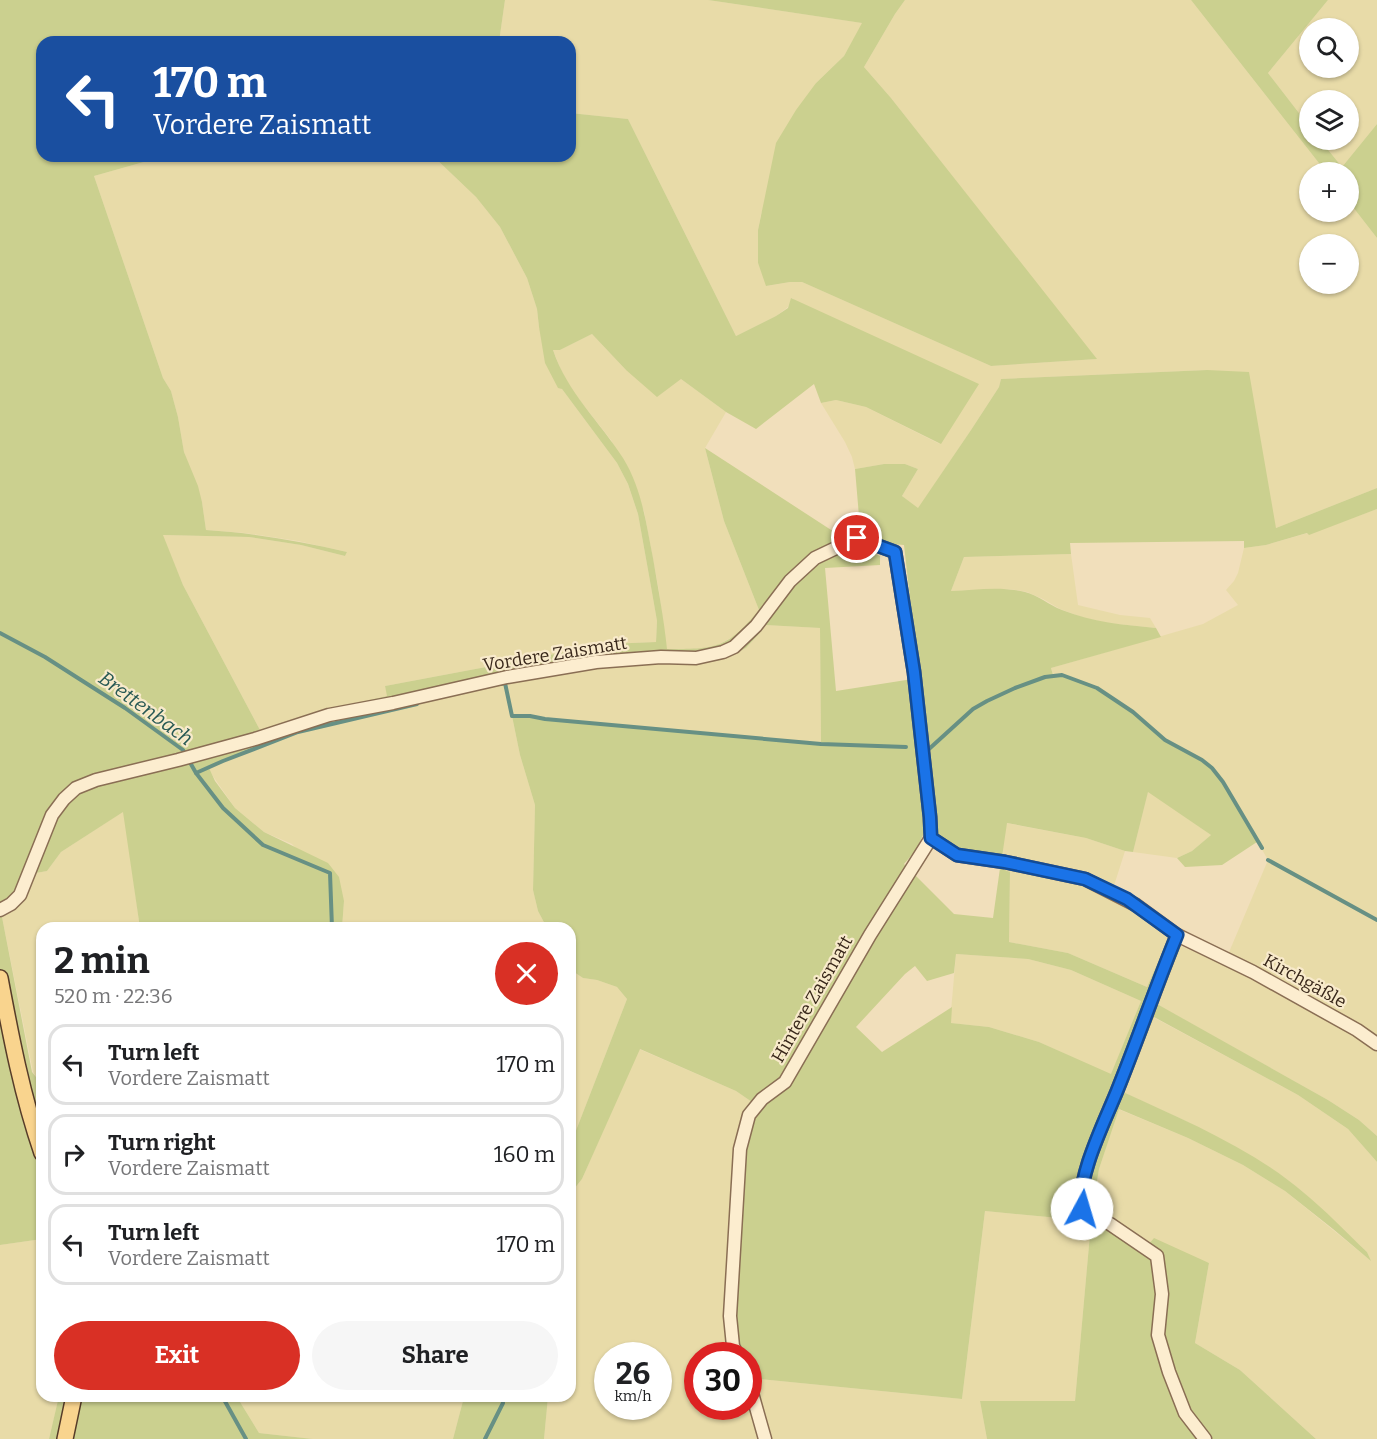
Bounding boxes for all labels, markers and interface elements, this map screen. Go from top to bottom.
map controls [1299,18,1359,294]
button: search [1299,18,1359,78]
text: 170 m [153,58,267,108]
icon: left [54,60,132,138]
button: layers [1299,90,1359,150]
text: Vordere Zaismatt [153,109,371,141]
button: + [1299,162,1359,222]
button: − [1299,234,1359,294]
pin [831,512,882,563]
icon: arrive [840,521,873,554]
street label: Vordere Zaismatt [481,632,629,676]
water label: Brettenbach [94,666,198,750]
street label: Hintere Zaismatt [767,931,858,1066]
text: 2 min [54,939,150,983]
button: close [495,942,558,1005]
street label: Kirchgäßle [1260,949,1350,1013]
text: 520 m · 22:36 [54,984,172,1008]
text: Turn left [108,1039,200,1066]
icon: left [57,1048,90,1081]
text: 170 m [496,1051,555,1078]
text: Vordere Zaismatt [108,1066,270,1090]
text: Turn right [108,1129,216,1156]
icon: right [57,1138,90,1171]
text: 160 m [494,1141,555,1168]
text: Vordere Zaismatt [108,1156,270,1180]
position arrow [1050,1177,1114,1241]
text: Turn left [108,1219,200,1246]
icon: left [57,1228,90,1261]
text: 170 m [496,1231,555,1258]
text: Vordere Zaismatt [108,1246,270,1270]
button: Exit [54,1321,300,1390]
button: Share [312,1321,558,1390]
speed limit sign: 30 [684,1342,762,1420]
text: 26 [616,1356,650,1392]
text: km/h [614,1387,652,1405]

